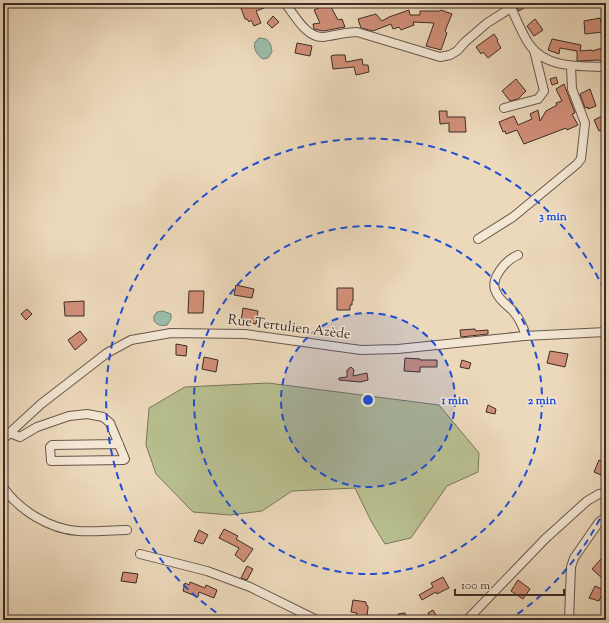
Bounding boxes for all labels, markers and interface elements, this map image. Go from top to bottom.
text: 3 min [539,208,568,226]
street label: Rue Tertulien Azède [226,311,352,345]
text: 1 min [440,392,469,410]
text: 2 min [528,392,557,410]
centre of rings [361,393,375,407]
scale bar [455,571,564,597]
text: 100 m [461,577,490,595]

